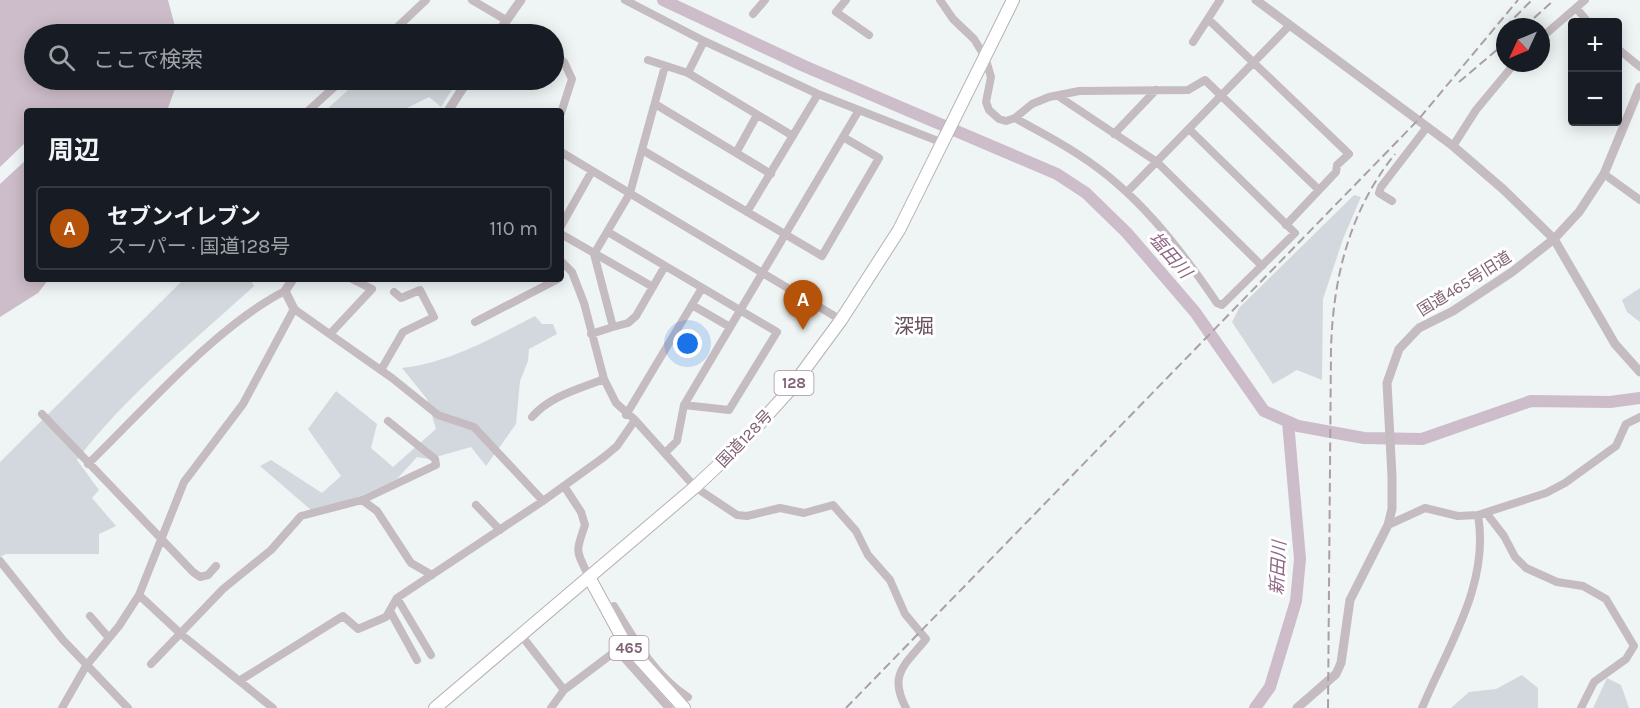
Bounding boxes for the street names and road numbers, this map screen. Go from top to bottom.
street label: 国道465号旧道 [1414,247,1515,320]
road number: 128 [774,371,814,395]
street label: 国道128号 [712,406,776,471]
road number: 465 [610,636,648,660]

